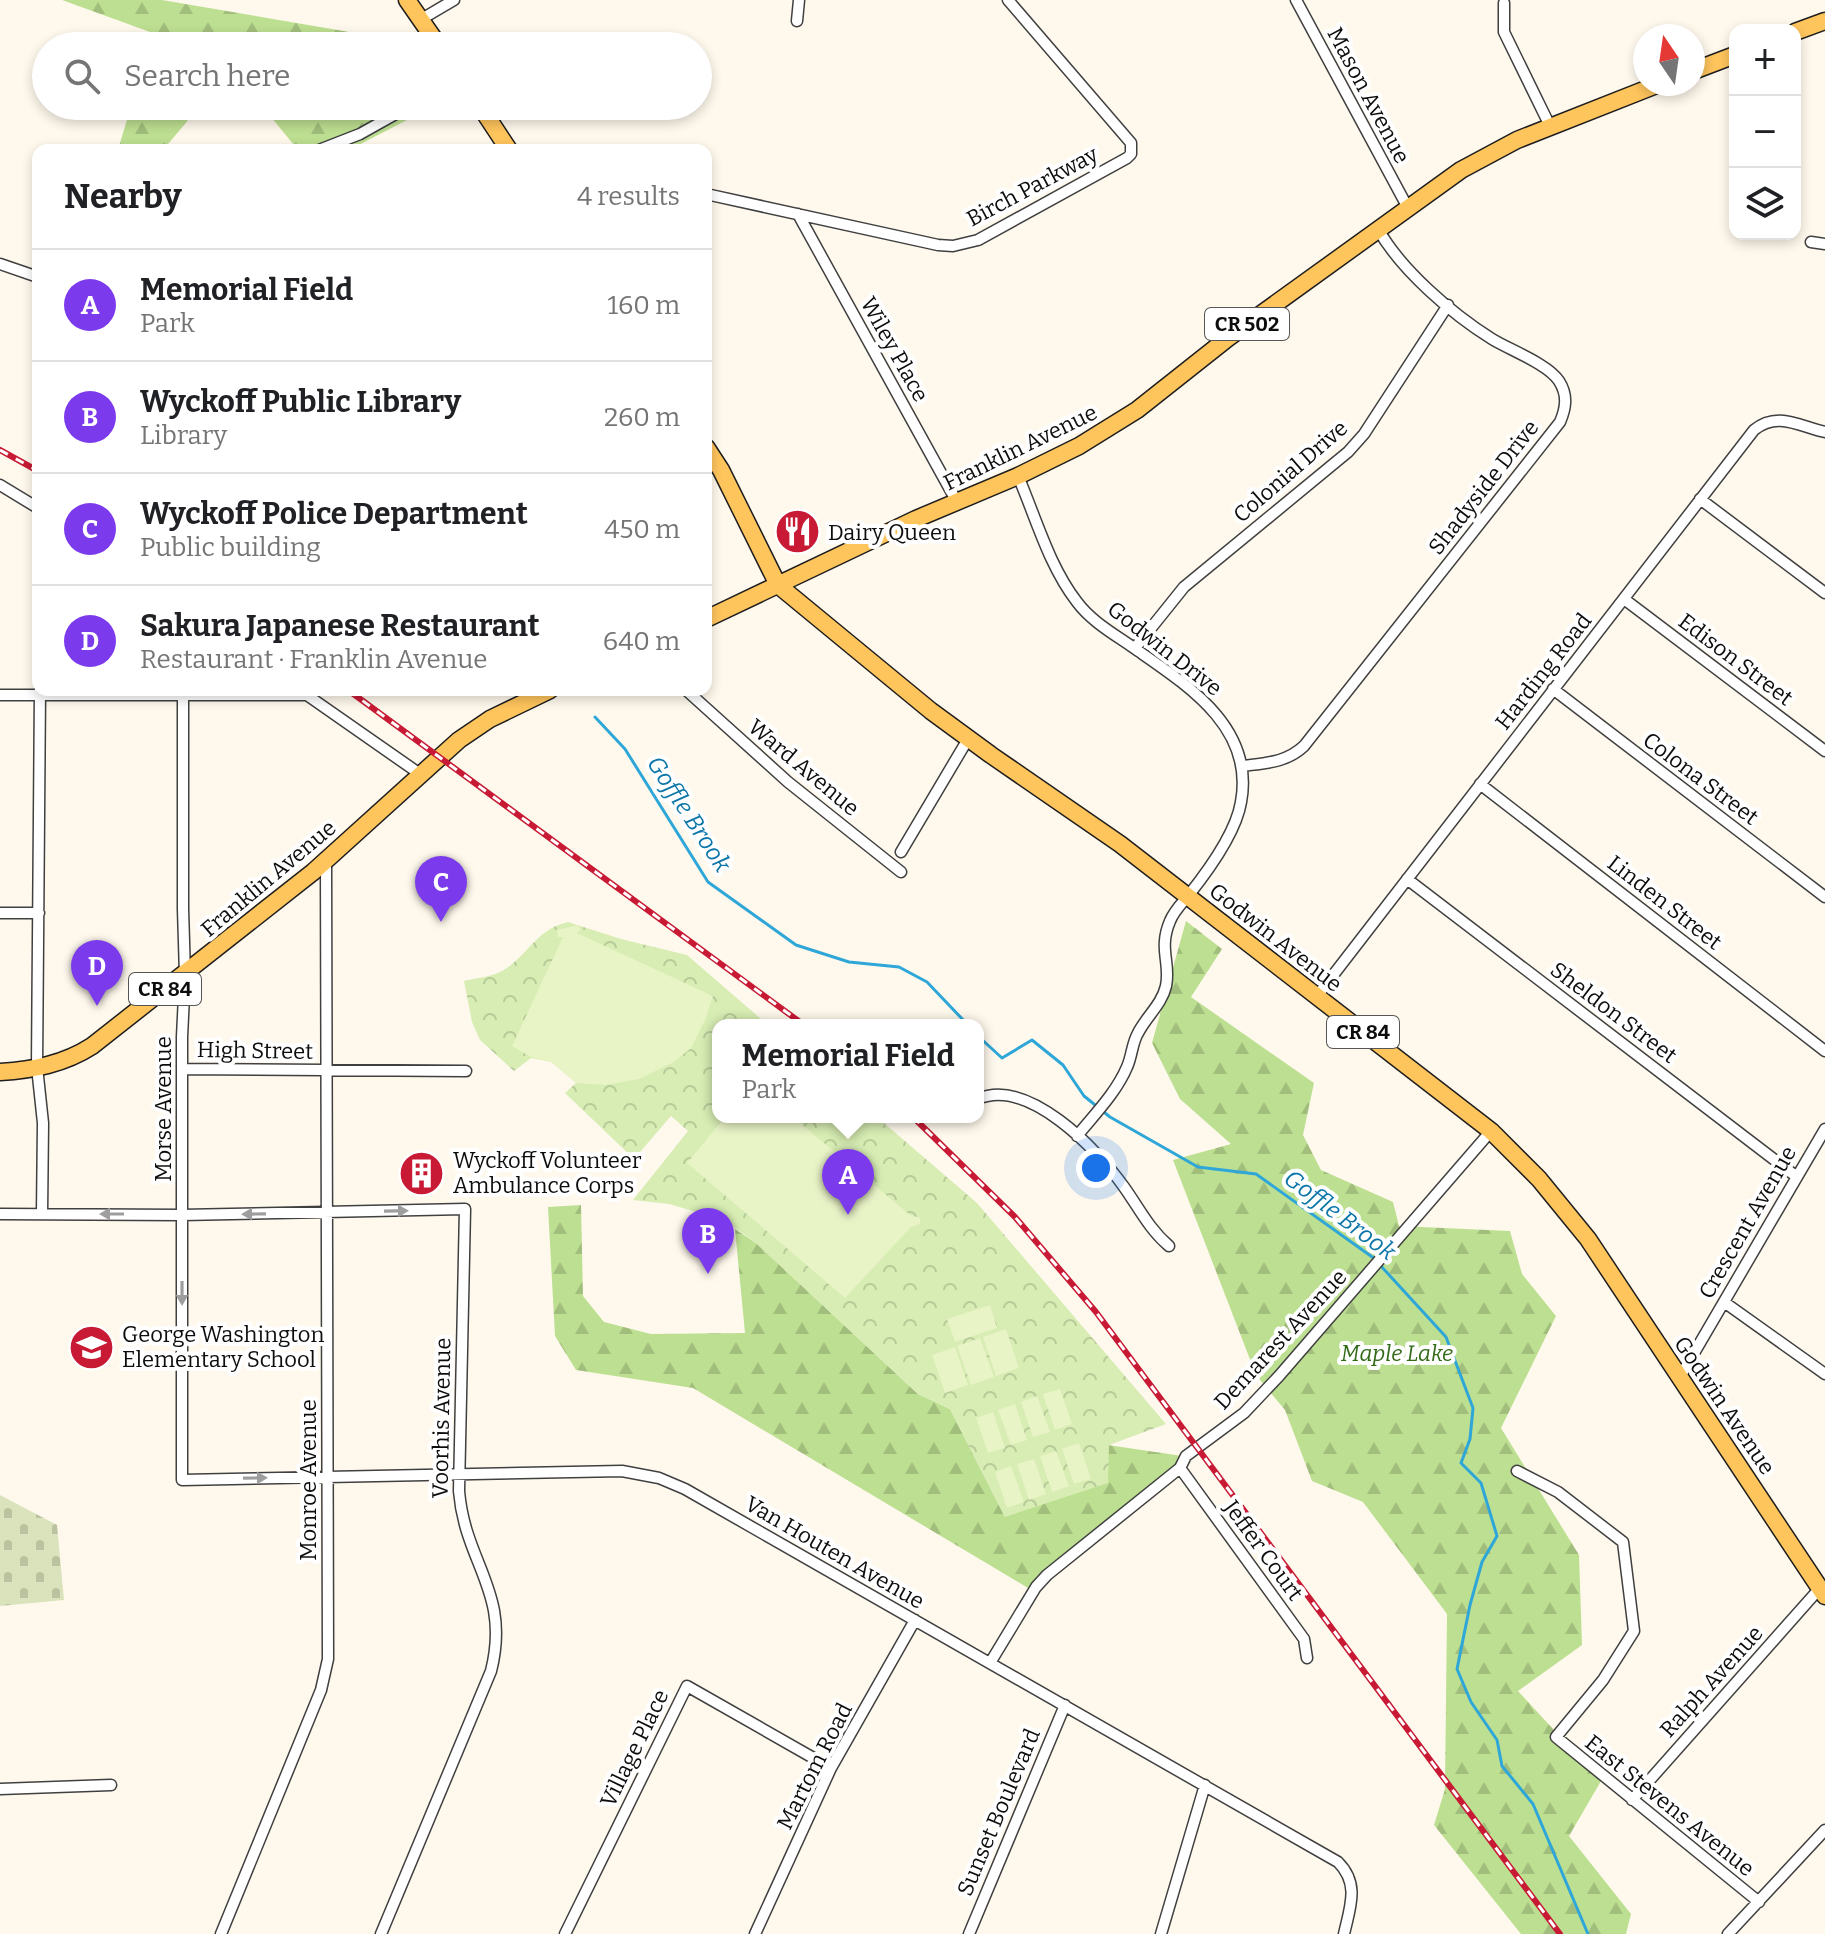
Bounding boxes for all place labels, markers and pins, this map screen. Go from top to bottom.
restaurant icon: Dairy Queen [773,508,821,556]
place label: Dairy Queen [828,519,956,546]
pin: C [415,856,467,922]
pin: D [71,940,123,1006]
place label: Wyckoff Volunteer Ambulance Corps [453,1147,642,1199]
building icon: Wyckoff Volunteer Ambulance Corps [398,1149,446,1197]
pin: A [822,1149,874,1215]
pin: B [682,1208,734,1274]
place label: George Washington Elementary School [122,1321,324,1373]
school or university icon: George Washington Elementary School [67,1323,115,1371]

